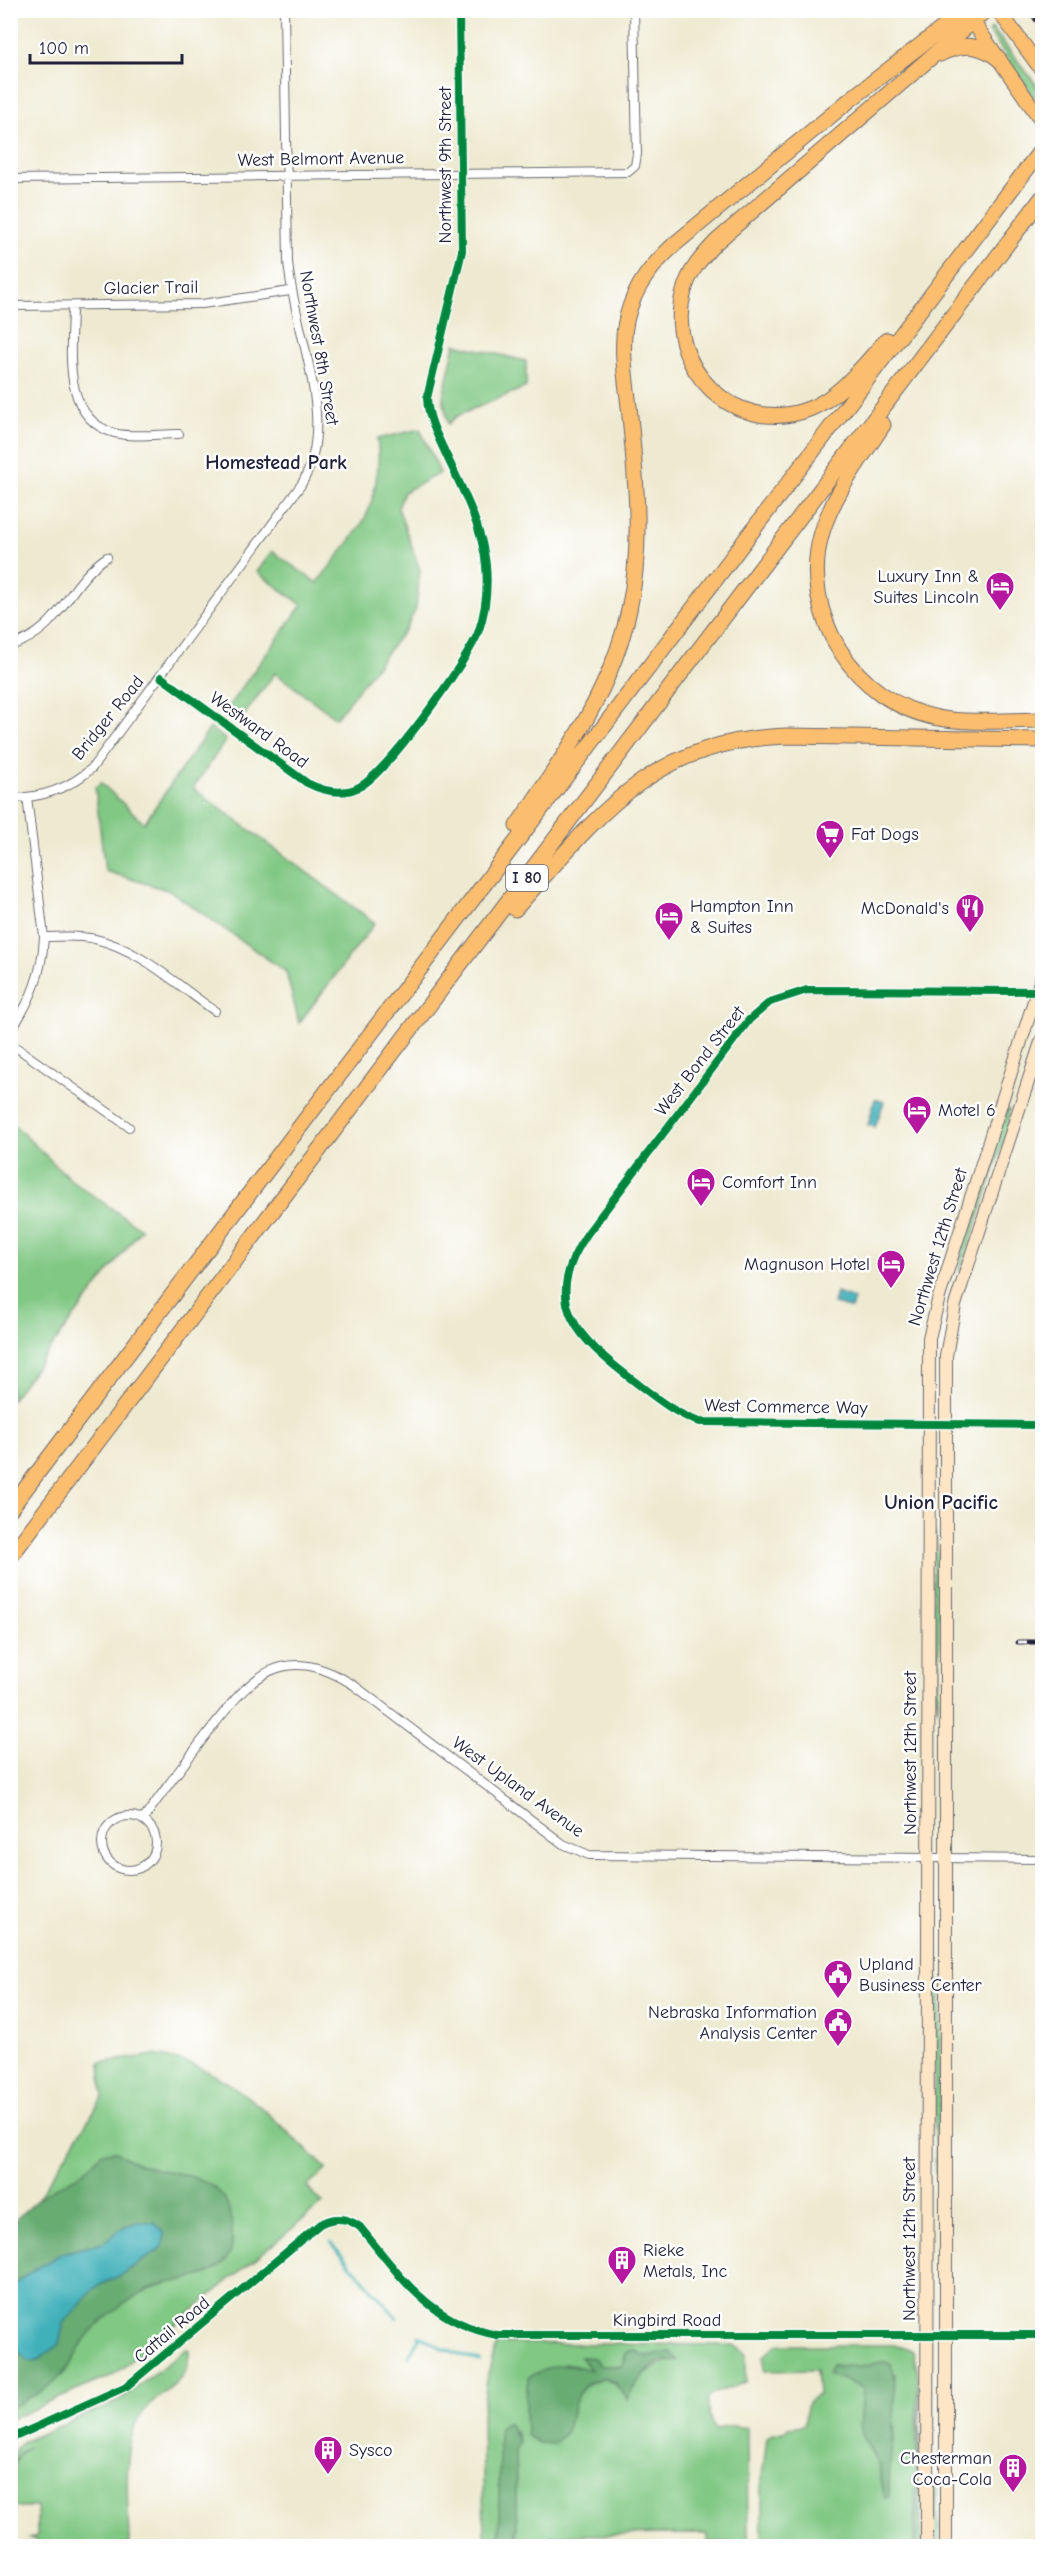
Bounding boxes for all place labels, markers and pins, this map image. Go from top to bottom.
place label: Luxury Inn & Suites Lincoln [874,566,979,608]
hotel icon: Luxury Inn & Suites Lincoln [984,570,1016,612]
supermarket icon: Fat Dogs [814,818,846,860]
place label: Fat Dogs [851,824,919,845]
restaurant icon: McDonald's [954,892,986,934]
place label: Hampton Inn & Suites [690,896,794,938]
place label: McDonald's [861,898,949,919]
hotel icon: Hampton Inn & Suites [653,900,685,942]
hotel icon: Motel 6 [901,1094,933,1136]
place label: Motel 6 [938,1100,996,1121]
hotel icon: Comfort Inn [685,1166,717,1208]
place label: Comfort Inn [722,1172,817,1193]
hotel icon: Magnuson Hotel [875,1248,907,1290]
place label: Magnuson Hotel [744,1254,870,1275]
place label: Upland Business Center [859,1954,983,1996]
public building icon: Upland Business Center [822,1958,854,2000]
place label: Nebraska Information Analysis Center [648,2002,818,2044]
public building icon: Nebraska Information Analysis Center [822,2006,854,2048]
place label: Rieke Metals, Inc [643,2240,727,2282]
building icon: Rieke Metals, Inc [606,2244,638,2286]
building icon: Sysco [312,2434,344,2476]
place label: Sysco [349,2440,393,2461]
place label: Chesterman Coca-Cola [900,2448,992,2490]
building icon: Chesterman Coca-Cola [997,2452,1029,2494]

